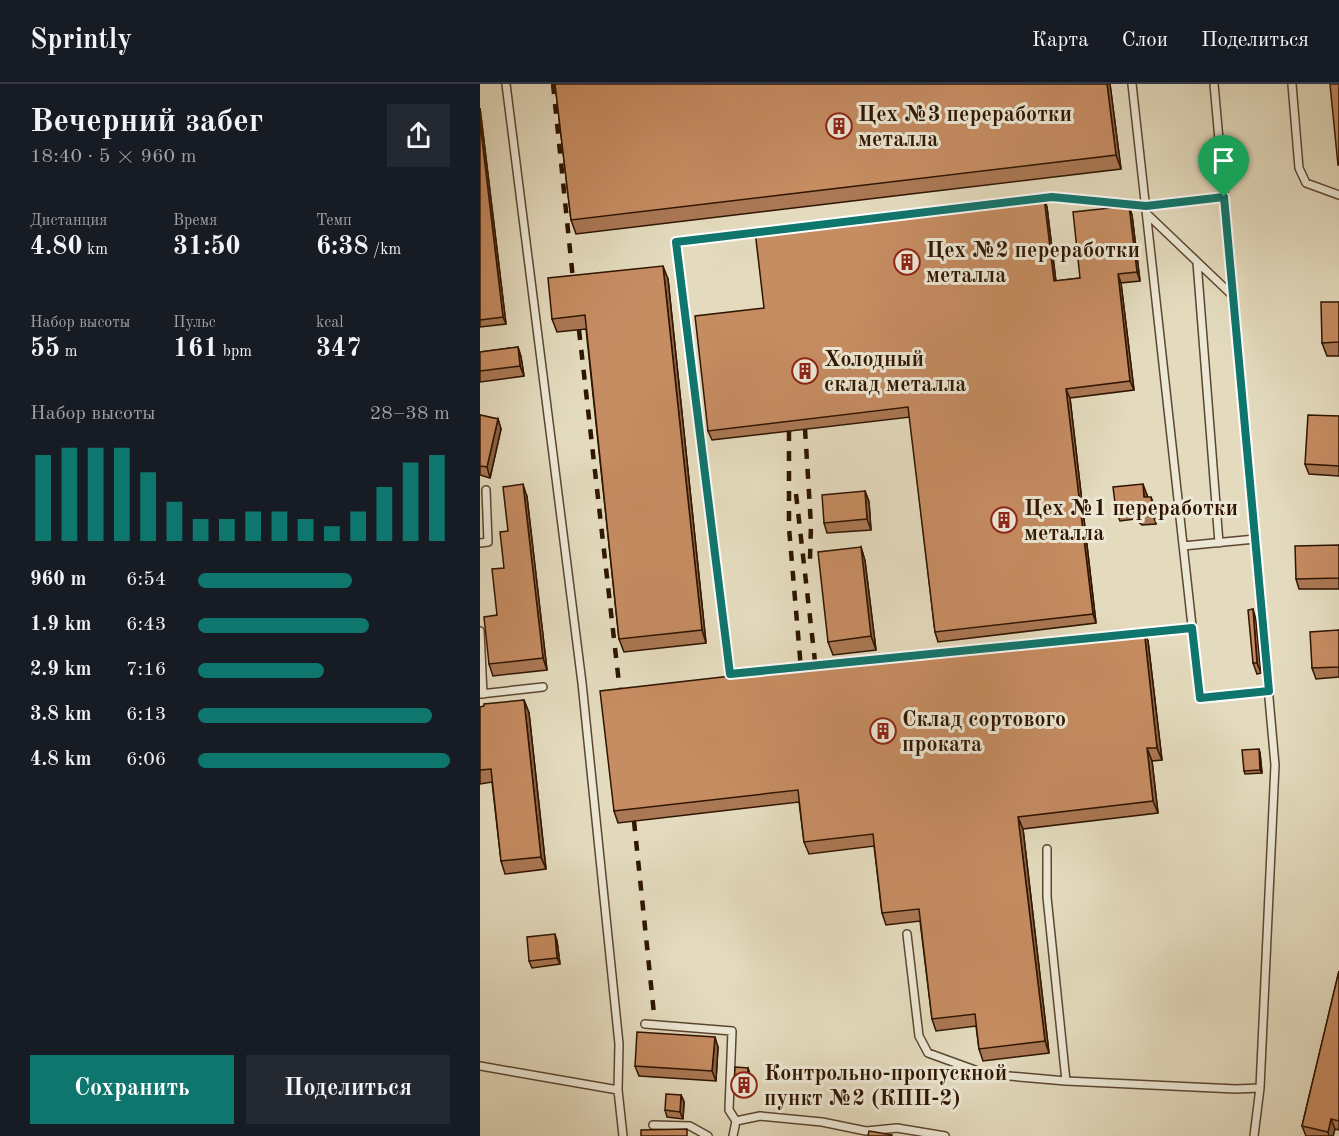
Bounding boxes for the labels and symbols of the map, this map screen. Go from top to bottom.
place label: Цех №3 переработки металла [858,104,1072,151]
building icon: Цех №3 переработки металла [824,111,854,141]
pin [1198,135,1249,197]
place label: Цех №2 переработки металла [926,240,1140,287]
building icon: Цех №2 переработки металла [892,247,922,277]
place label: Холодный склад металла [824,349,967,396]
building icon: Холодный склад металла [790,356,820,386]
place label: Цех №1 переработки металла [1024,498,1238,545]
building icon: Цех №1 переработки металла [989,505,1019,535]
place label: Склад сортового проката [902,709,1066,756]
building icon: Склад сортового проката [868,716,898,746]
place label: Контрольно-пропускной пункт №2 (КПП-2) [764,1063,1007,1110]
building icon: Контрольно-пропускной пункт №2 (КПП-2) [729,1070,759,1100]

